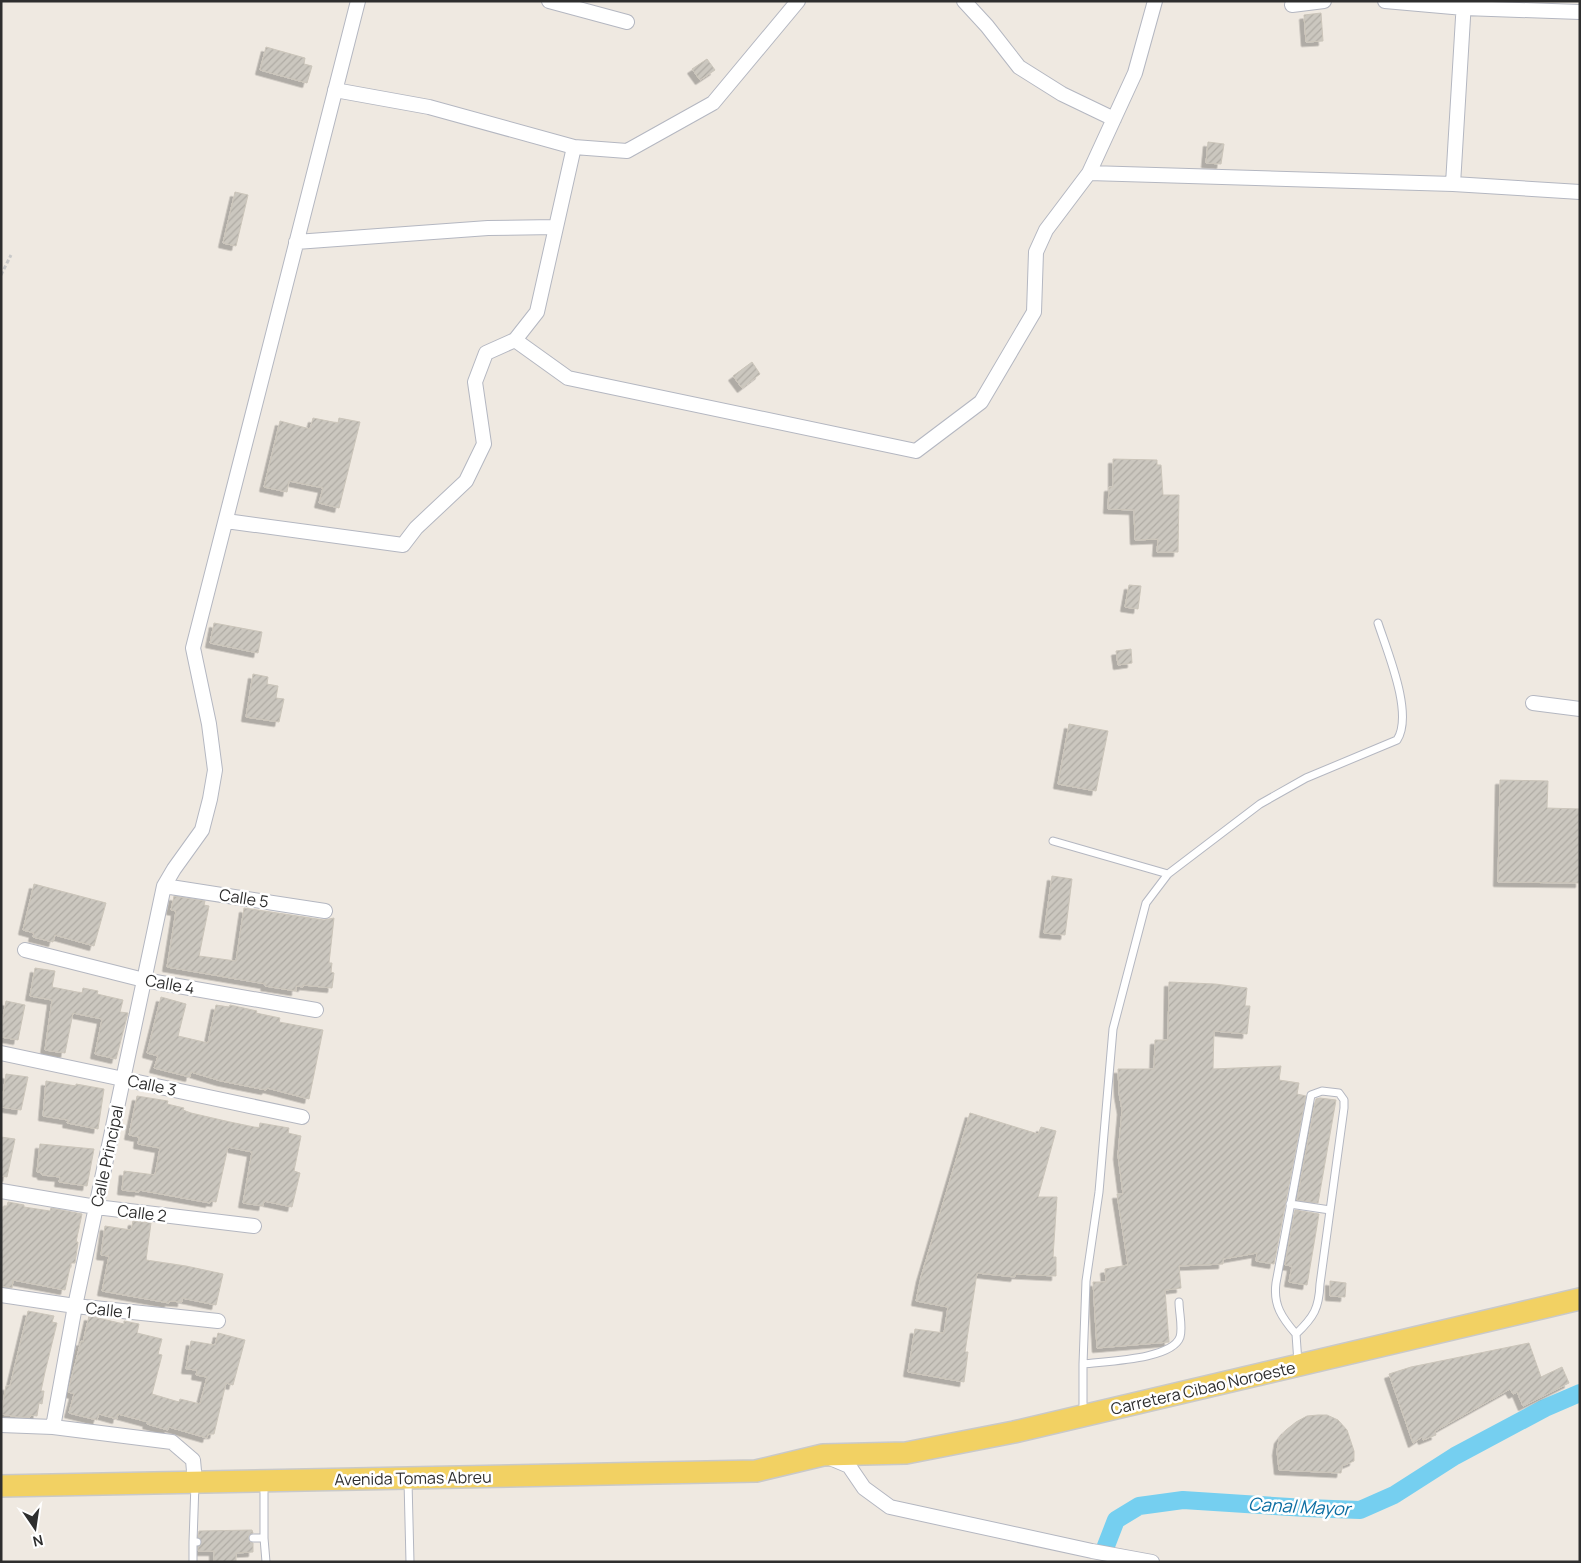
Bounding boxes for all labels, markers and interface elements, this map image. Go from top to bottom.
street label: Calle 5 [218,883,270,913]
street label: Calle 4 [144,969,196,999]
street label: Calle 3 [126,1069,178,1101]
street label: Calle Principal [85,1103,129,1209]
street label: Calle 2 [116,1199,168,1227]
street label: Calle 1 [85,1297,133,1323]
street label: Carretera Cibao Noroeste [1108,1356,1298,1420]
street label: Avenida Tomas Abreu [334,1466,492,1490]
water label: Canal Mayor [1247,1491,1353,1521]
north arrow [10,1503,60,1553]
text: N [31,1531,45,1552]

